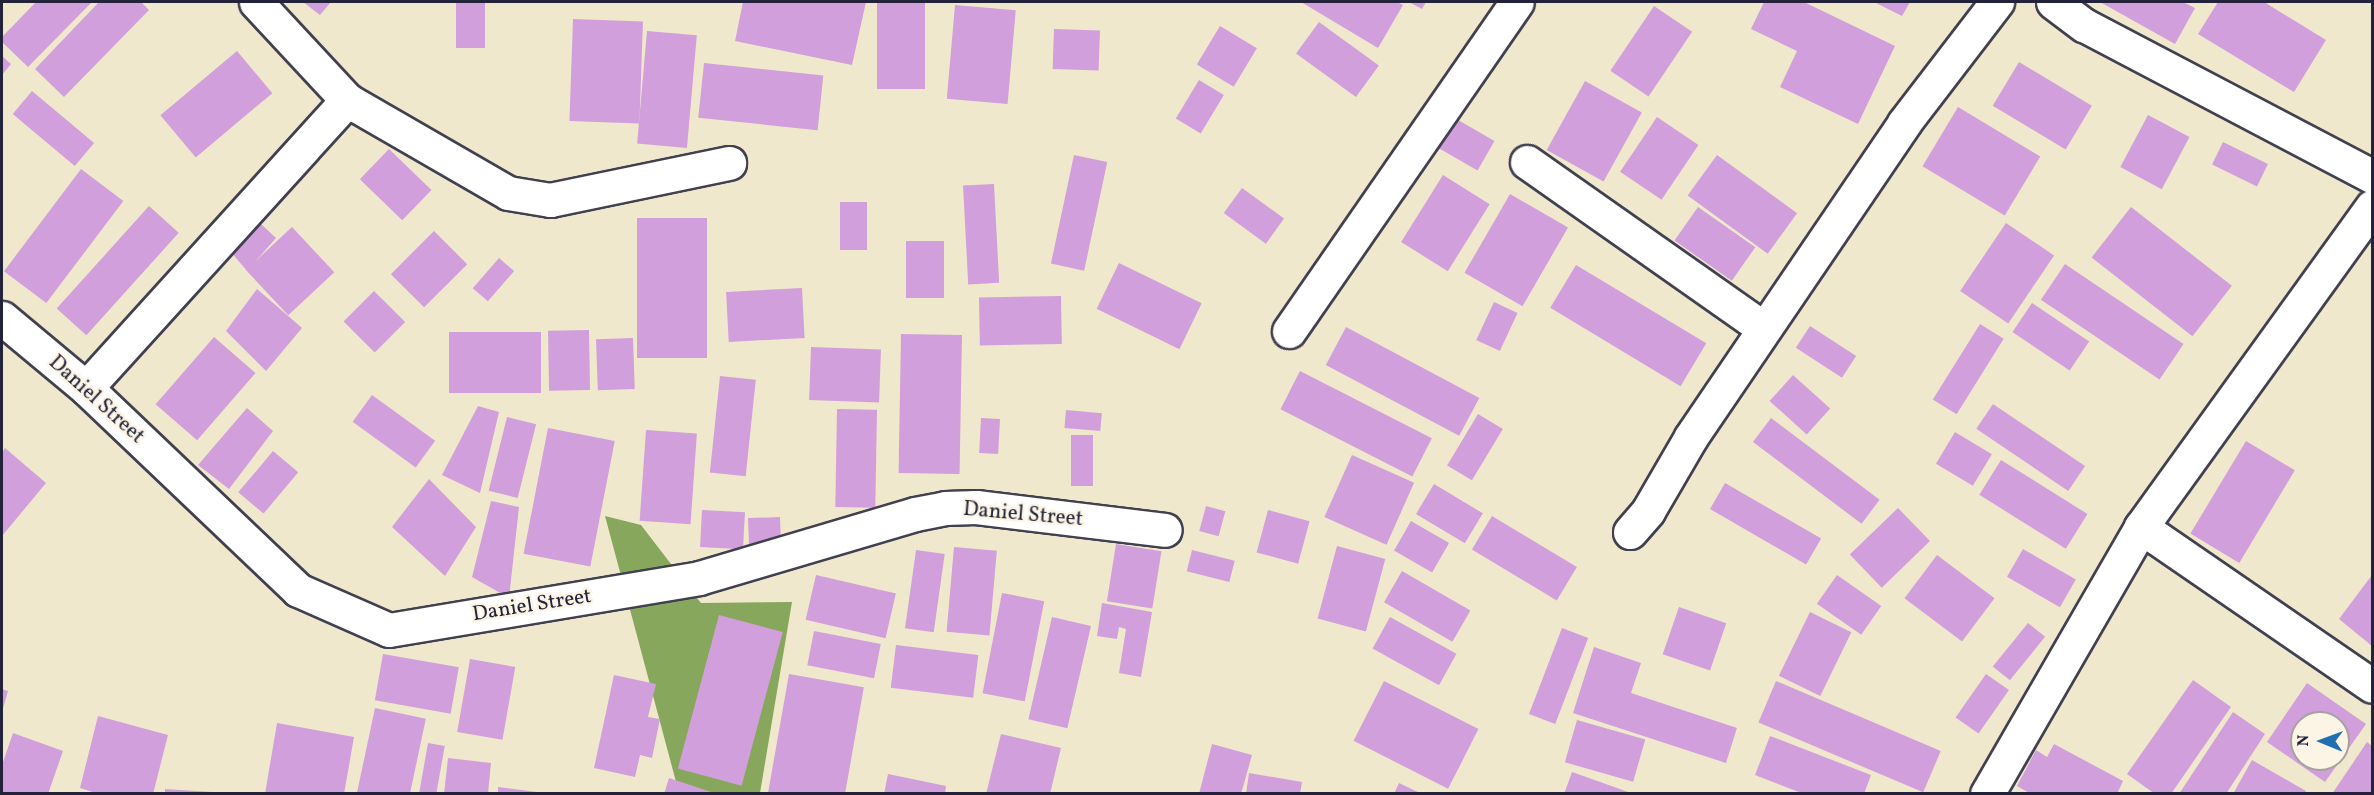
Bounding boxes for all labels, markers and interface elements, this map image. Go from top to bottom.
street label: Daniel Street [43,350,149,450]
street label: Daniel Street [962,497,1084,533]
street label: Daniel Street [471,584,593,628]
north arrow [2290,711,2350,771]
text: N [2293,735,2315,747]

